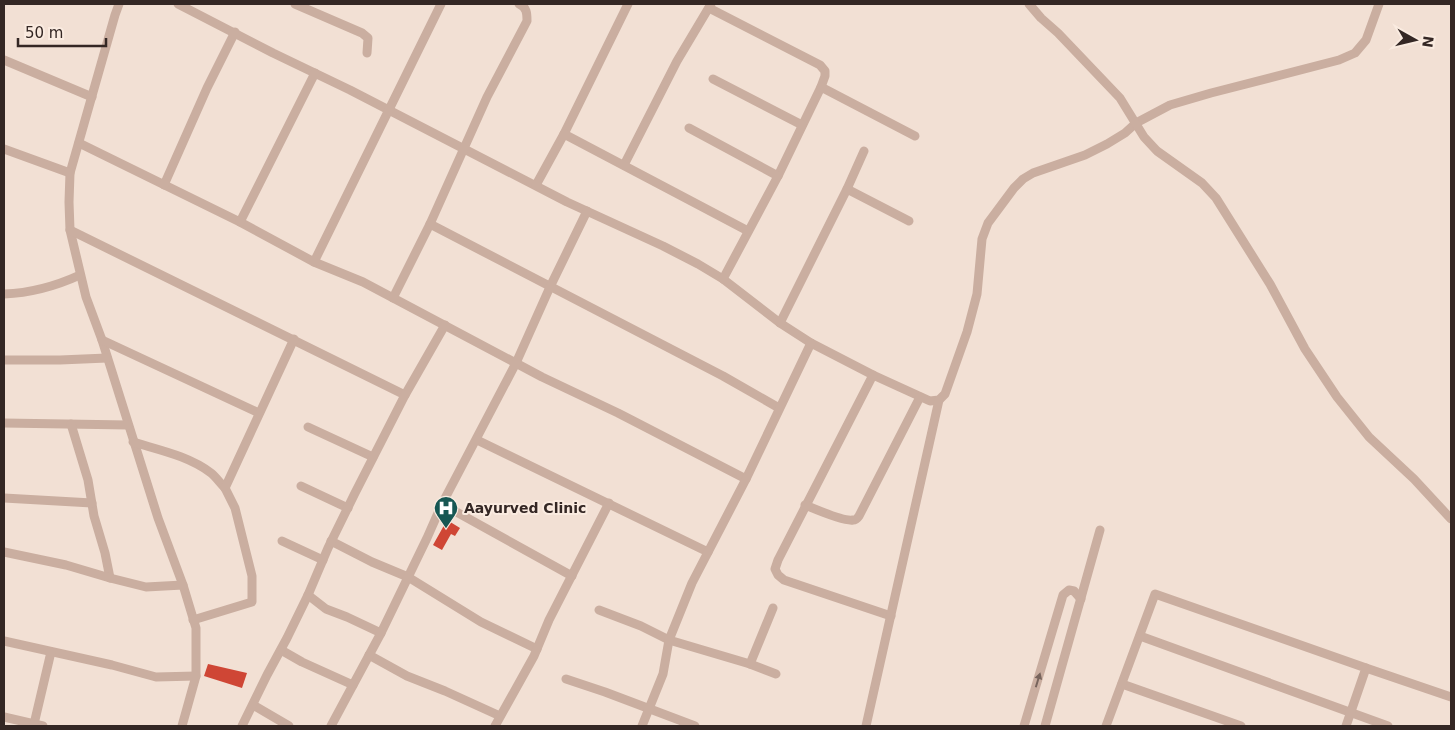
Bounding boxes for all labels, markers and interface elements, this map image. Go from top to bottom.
scale bar [18,15,105,47]
north arrow [1390,15,1440,65]
text: 50 m [25,24,63,42]
text: N [1419,35,1437,49]
hospital icon: Aayurved Clinic [433,495,459,529]
place label: Aayurved Clinic [464,500,586,516]
one-way arrow [1034,672,1042,687]

